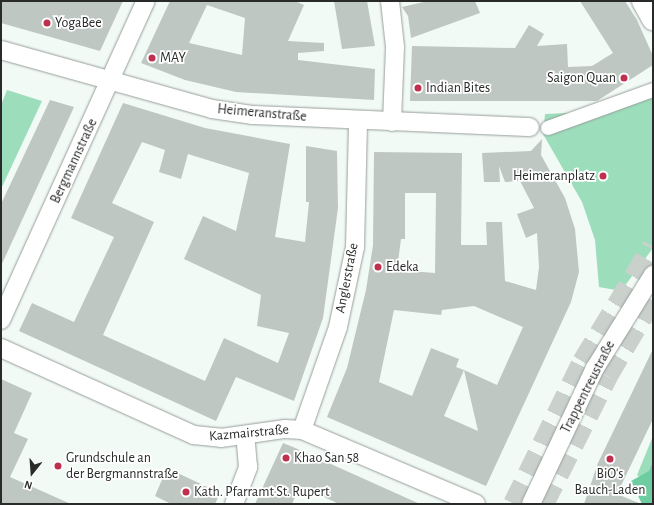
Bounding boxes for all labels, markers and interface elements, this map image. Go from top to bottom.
place label: YogaBee [55,15,102,31]
marker: YogaBee [42,18,52,28]
place label: MAY [160,50,186,66]
marker: MAY [147,53,157,63]
place label: Saigon Quan [547,70,616,86]
marker: Saigon Quan [619,73,629,83]
place label: Indian Bites [426,80,490,96]
marker: Indian Bites [413,83,423,93]
street label: Heimeranstraße [217,101,307,125]
street label: Bergmannstraße [47,116,101,206]
place label: Heimeranplatz [513,168,595,184]
marker: Heimeranplatz [598,171,608,181]
street label: Anglerstraße [332,241,362,315]
place label: Edeka [386,259,419,275]
marker: Edeka [373,262,383,272]
street label: Trappentreustraße [557,338,619,436]
street label: Kazmairstraße [208,421,290,445]
place label: Grundschule an der Bergmannstraße [66,450,178,482]
place label: Khao San 58 [294,450,359,466]
north arrow [12,453,52,493]
marker: Khao San 58 [281,453,291,463]
marker: BiO's Bauch-Laden [605,454,615,464]
marker: Grundschule an der Bergmannstraße [53,461,63,471]
place label: BiO's Bauch-Laden [575,466,645,498]
text: N [23,479,34,491]
place label: Kath. Pfarramt St. Rupert [194,484,330,500]
marker: Kath. Pfarramt St. Rupert [181,487,191,497]

